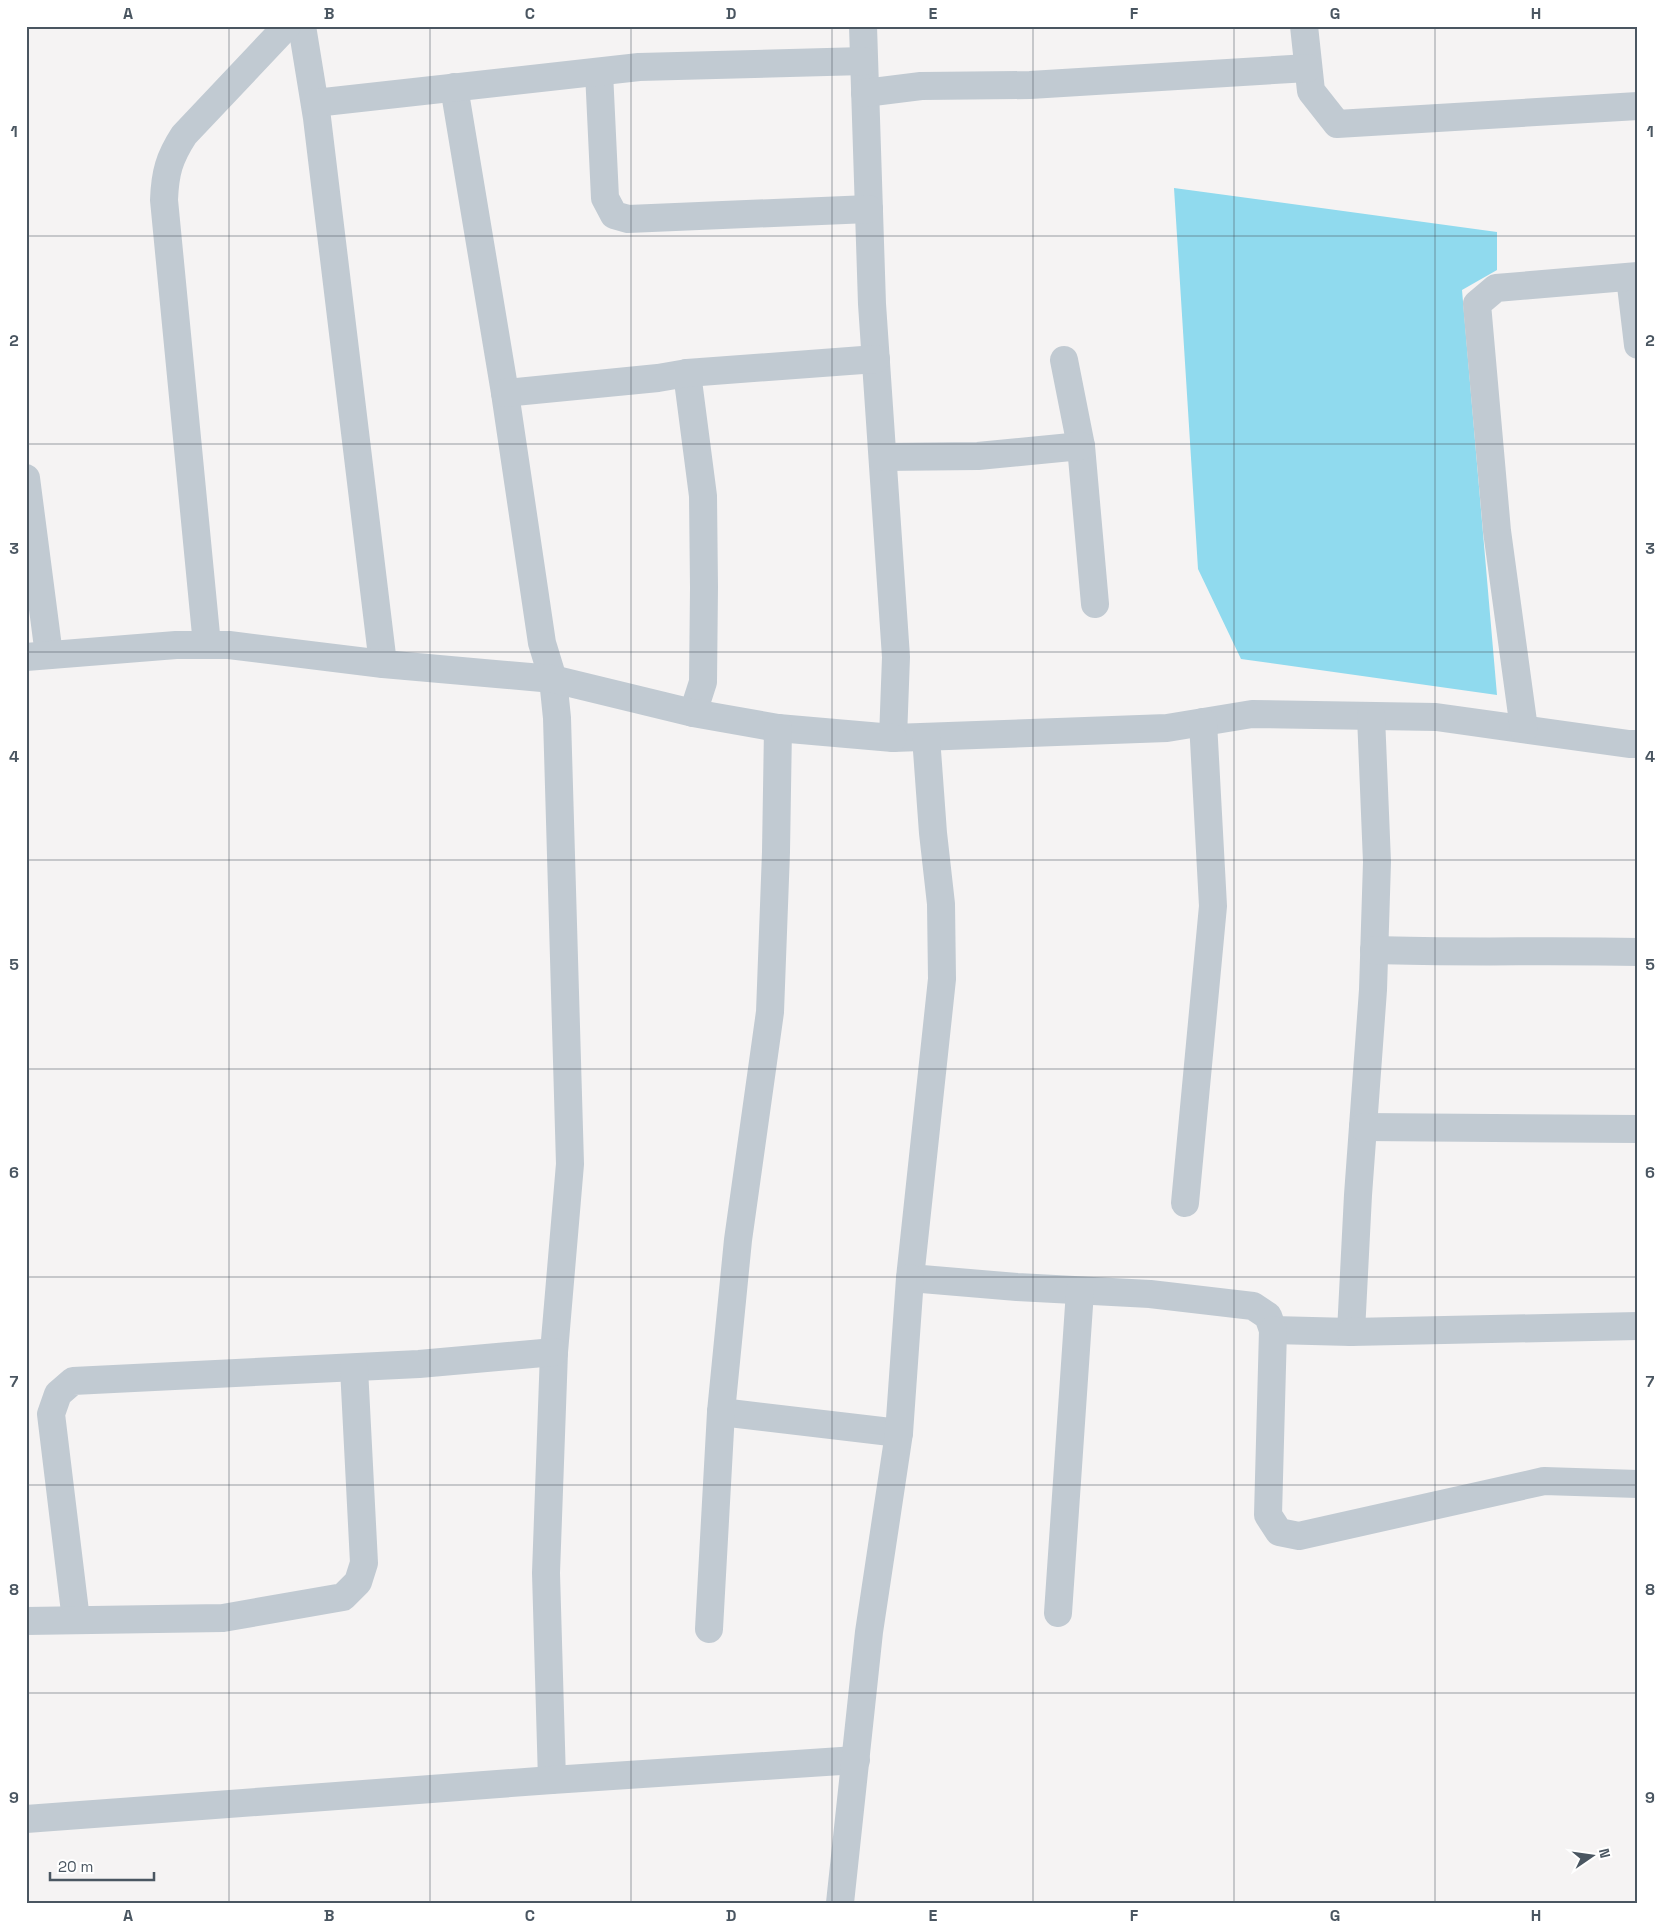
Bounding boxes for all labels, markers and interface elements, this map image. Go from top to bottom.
text: A [123,3,133,24]
text: B [324,3,334,24]
text: C [525,3,535,24]
text: D [726,3,736,24]
text: E [929,3,938,24]
text: F [1130,3,1139,24]
text: G [1330,3,1340,24]
text: H [1531,3,1541,24]
text: 1 [10,121,18,142]
text: 1 [1646,121,1654,142]
text: 2 [9,330,19,351]
text: 2 [1645,330,1655,351]
text: 3 [9,538,19,559]
text: 3 [1645,538,1655,559]
text: 4 [9,746,19,767]
text: 4 [1645,746,1655,767]
text: 5 [9,954,19,975]
text: 5 [1645,954,1655,975]
text: 6 [9,1162,19,1183]
text: 6 [1645,1162,1655,1183]
text: 7 [10,1371,19,1392]
text: 7 [1646,1371,1655,1392]
text: 8 [9,1579,19,1600]
text: 8 [1645,1579,1655,1600]
text: 9 [9,1787,19,1808]
text: 9 [1645,1787,1655,1808]
north arrow [1566,1832,1616,1882]
text: N [1595,1846,1614,1860]
scale bar [50,1849,154,1881]
text: 20 m [58,1857,93,1876]
text: A [123,1905,133,1926]
text: B [324,1905,334,1926]
text: C [525,1905,535,1926]
text: D [726,1905,736,1926]
text: E [929,1905,938,1926]
text: F [1130,1905,1139,1926]
text: G [1330,1905,1340,1926]
text: H [1531,1905,1541,1926]

